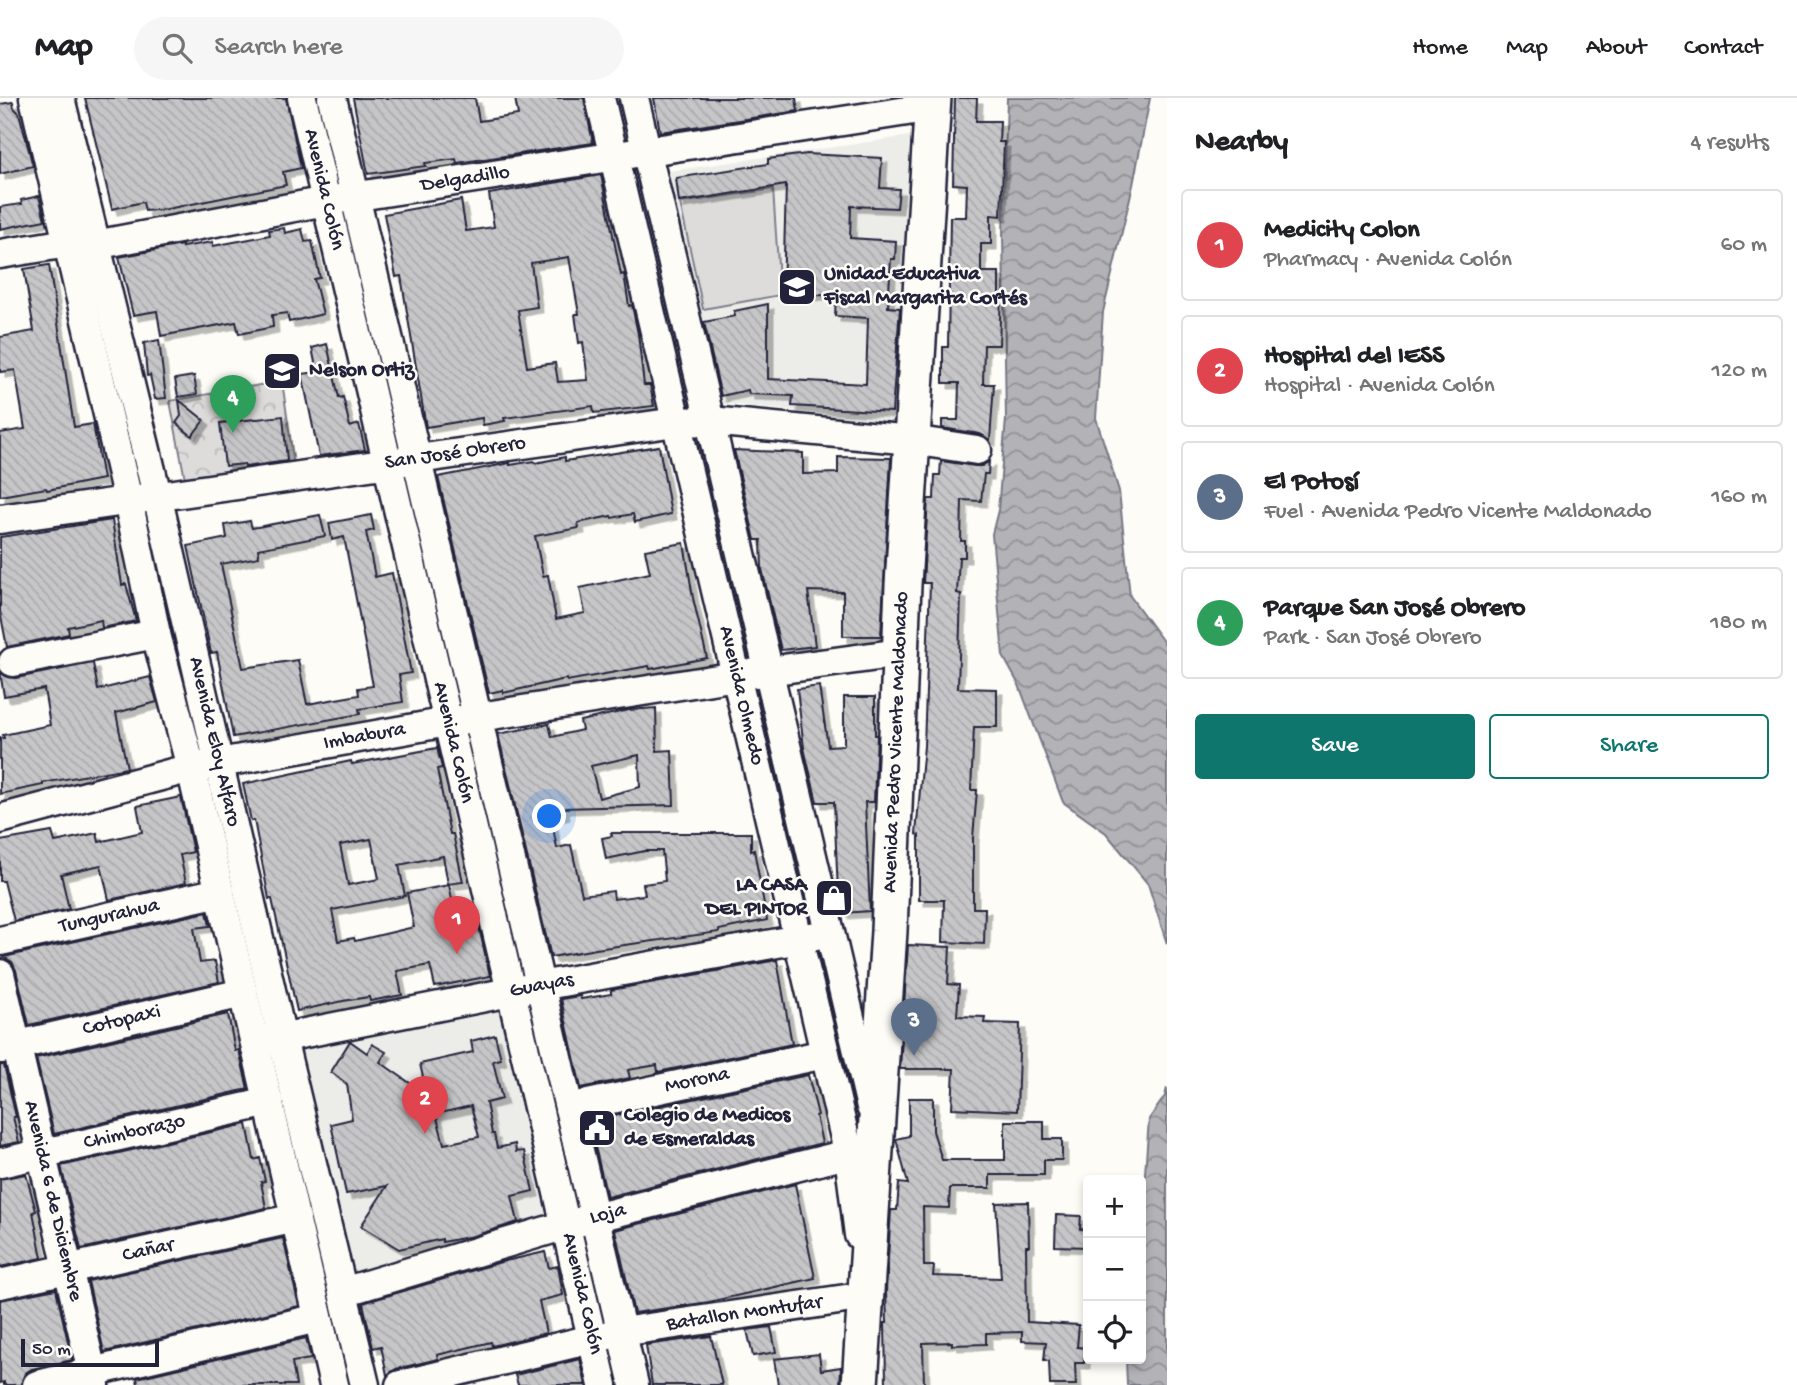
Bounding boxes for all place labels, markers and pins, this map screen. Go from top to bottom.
place label: Unidad Educativa Fiscal Margarita Cortés [823,263,1028,312]
school or university icon: Unidad Educativa Fiscal Margarita Cortés [776,266,818,308]
school or university icon: Nelson Ortiz [261,350,303,392]
place label: Nelson Ortiz [309,359,416,384]
pin: 4 [210,375,256,433]
place label: LA CASA DEL PINTOR [703,874,809,923]
shop icon: LA CASA DEL PINTOR [813,877,855,919]
pin: 1 [434,896,480,954]
pin: 3 [891,998,937,1056]
pin: 2 [402,1076,448,1134]
place label: Colegio de Medicos de Esmeraldas [623,1104,792,1153]
public building icon: Colegio de Medicos de Esmeraldas [576,1107,618,1149]

